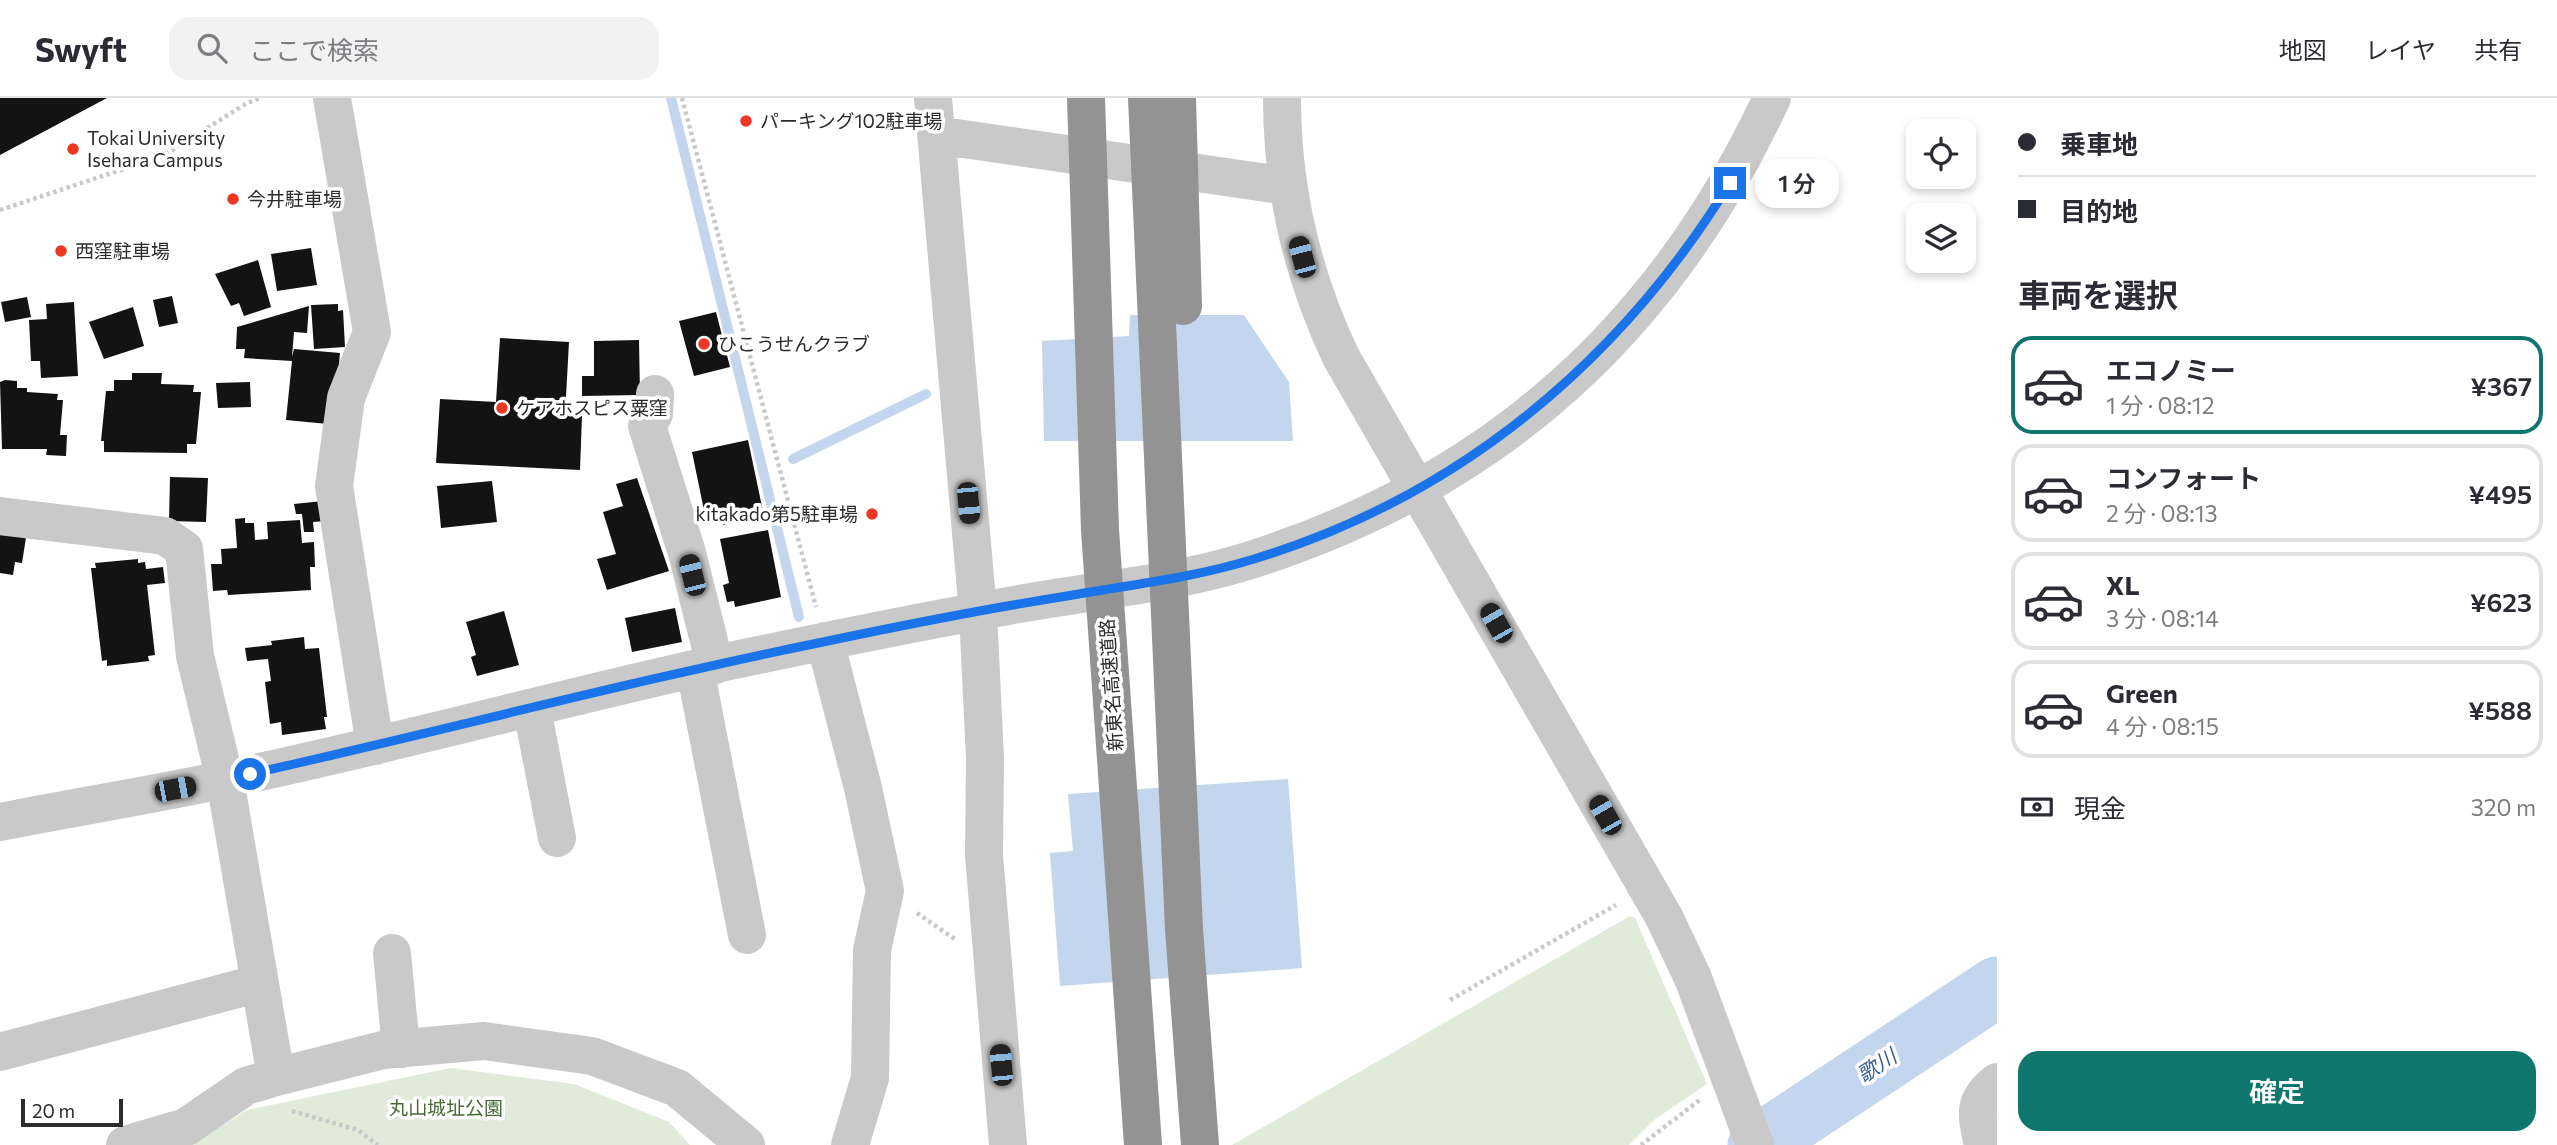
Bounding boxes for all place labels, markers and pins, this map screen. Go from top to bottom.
place label: パーキング102駐車場 [760,109,942,132]
marker: パーキング102駐車場 [738,113,754,129]
place label: Tokai University Isehara Campus [87,126,225,171]
marker: Tokai University Isehara Campus [65,141,81,157]
place label: 今井駐車場 [247,187,342,210]
marker: 今井駐車場 [225,191,241,207]
place label: 西窪駐車場 [75,239,170,262]
marker: 西窪駐車場 [53,243,69,259]
place label: ひこうせんクラブ [718,332,870,355]
marker: ひこうせんクラブ [696,336,712,352]
place label: ケアホスピス粟窪 [516,396,668,419]
marker: ケアホスピス粟窪 [494,400,510,416]
place label: kitakado第5駐車場 [696,502,858,525]
marker: kitakado第5駐車場 [864,506,880,522]

